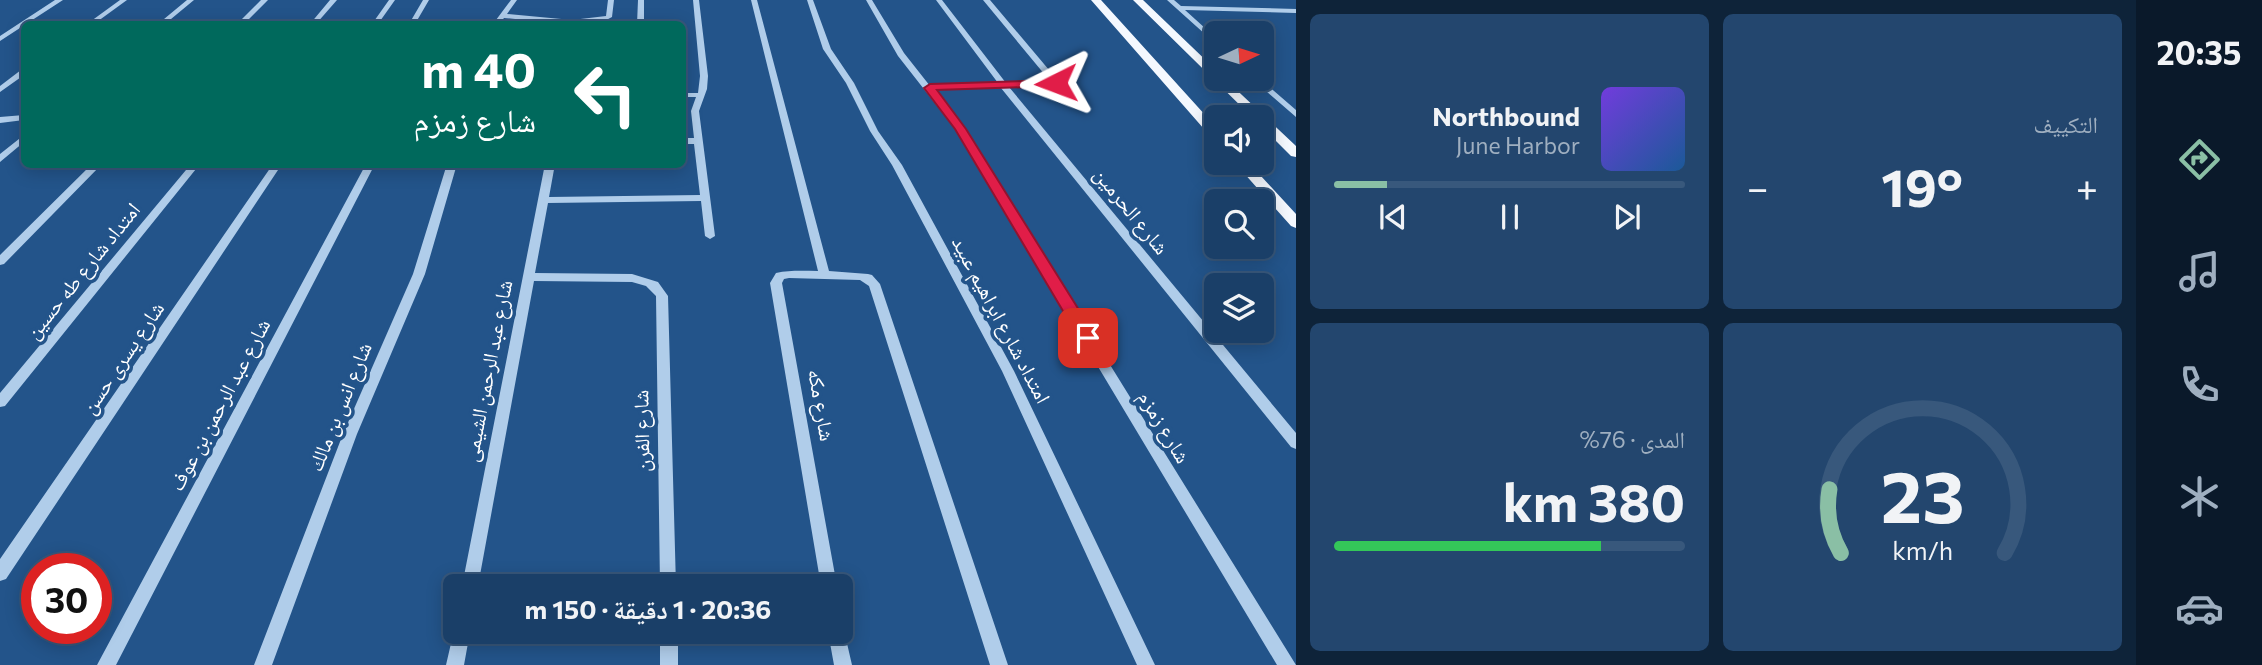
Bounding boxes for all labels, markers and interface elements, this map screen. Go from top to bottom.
north arrow [1204,21,1274,91]
map controls [1204,21,1274,343]
text: 20:35 [2156,32,2242,72]
text: 40 m [421,38,536,98]
position arrow [1019,46,1093,120]
icon: left [560,49,651,140]
text: شارع زمزم [414,99,536,139]
text: Northbound [1432,100,1580,131]
button: sound [1204,105,1274,175]
text: التكييف [2033,110,2098,138]
text: June Harbor [1456,131,1580,159]
icon: directions [2175,135,2224,184]
text: 19° [1881,154,1963,218]
street label: شارع الحرمين [1088,161,1175,260]
text: − [1747,163,1769,210]
text: + [2076,163,2098,210]
button: search [1204,189,1274,259]
street label: امتداد شارع طه حسين [19,197,146,345]
icon: previous [1374,198,1412,236]
icon: pause [1491,198,1529,236]
icon: next [1608,198,1646,236]
street label: امتداد شارع ابراهيم عبيد [945,231,1057,409]
icon: music [2175,247,2224,296]
button: layers [1204,273,1274,343]
street label: شارع عبد الرحمن الشيمى [457,278,518,464]
street label: شارع يسرى حسن [75,296,170,419]
pin [1058,308,1118,368]
street label: شارع عبد الرحمن بن عوف [163,314,276,496]
icon: arrive [1069,319,1107,357]
street label: شارع انس بن مالك [301,338,378,475]
icon: phone [2175,360,2224,409]
street label: شارع مكه [802,367,841,443]
street label: شارع زمزم [1131,385,1197,469]
street label: شارع الفرن [627,390,656,472]
text: المدى · 76% [1579,425,1685,453]
text: 23 [1881,449,1964,538]
text: 380 km [1503,469,1685,533]
icon: climate [2175,472,2224,521]
text: km/h [1892,535,1953,565]
speed limit sign: 30 [21,553,112,644]
icon: car [2175,584,2224,633]
text: 20:36 · 1 دقيقة · 150 m [525,593,771,624]

